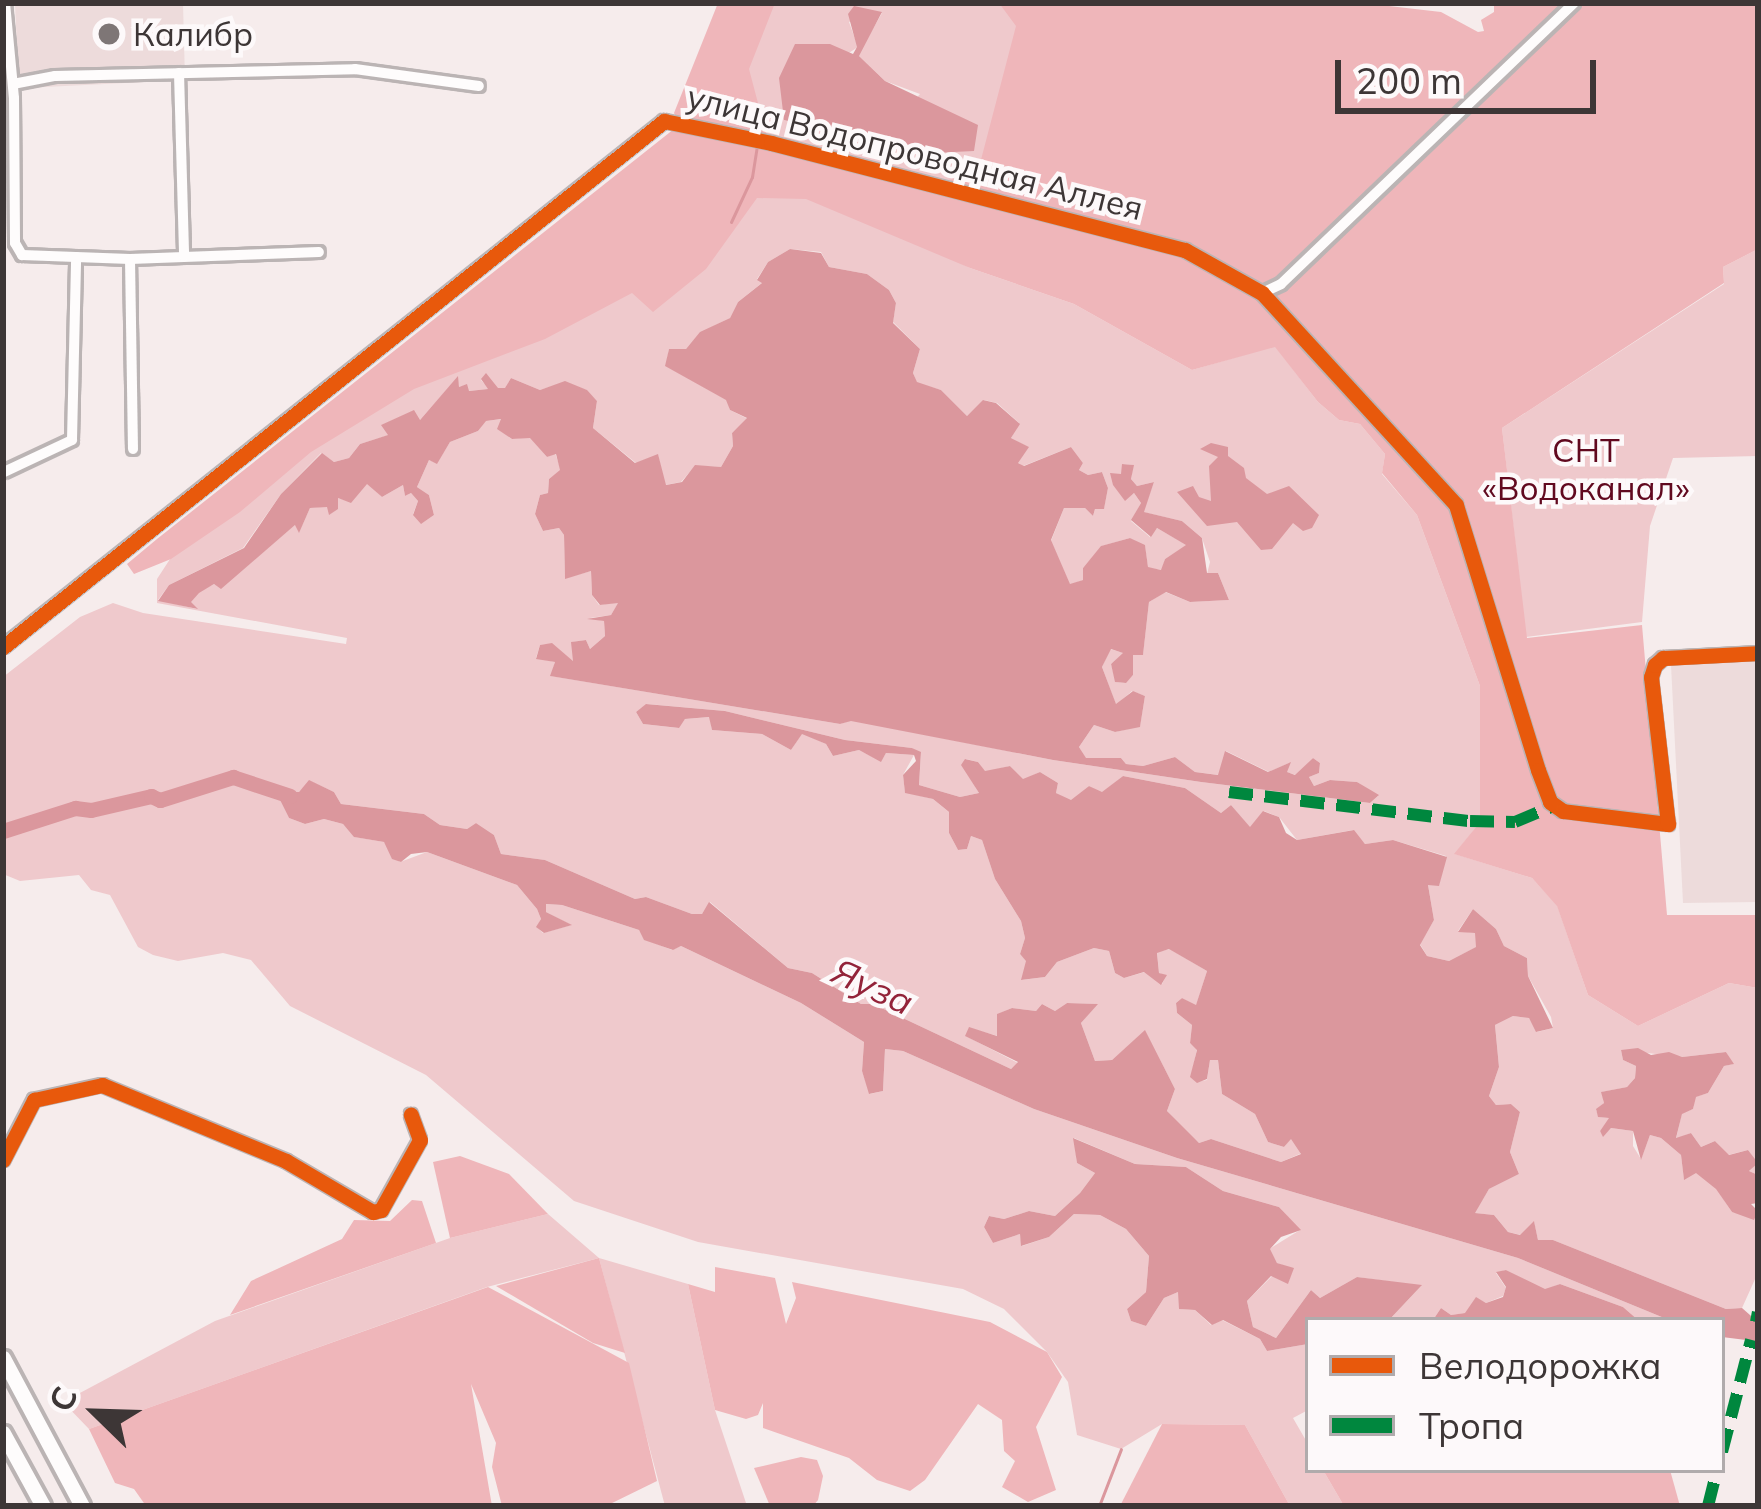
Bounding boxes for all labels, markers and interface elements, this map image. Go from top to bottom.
place label: Калибр [133,14,253,54]
marker: Калибр [96,21,122,47]
scale bar [1341,36,1602,110]
text: 200 m [1356,58,1462,103]
street label: улица Водопроводная Аллея [683,76,1147,228]
park label: СНТ «Водоканал» [1482,430,1690,508]
water label: Яуза [826,949,920,1023]
legend [1305,1317,1725,1473]
text: Велодорожка [1419,1343,1662,1388]
north arrow [36,1353,156,1473]
text: С [39,1380,86,1417]
text: Тропа [1419,1403,1524,1448]

